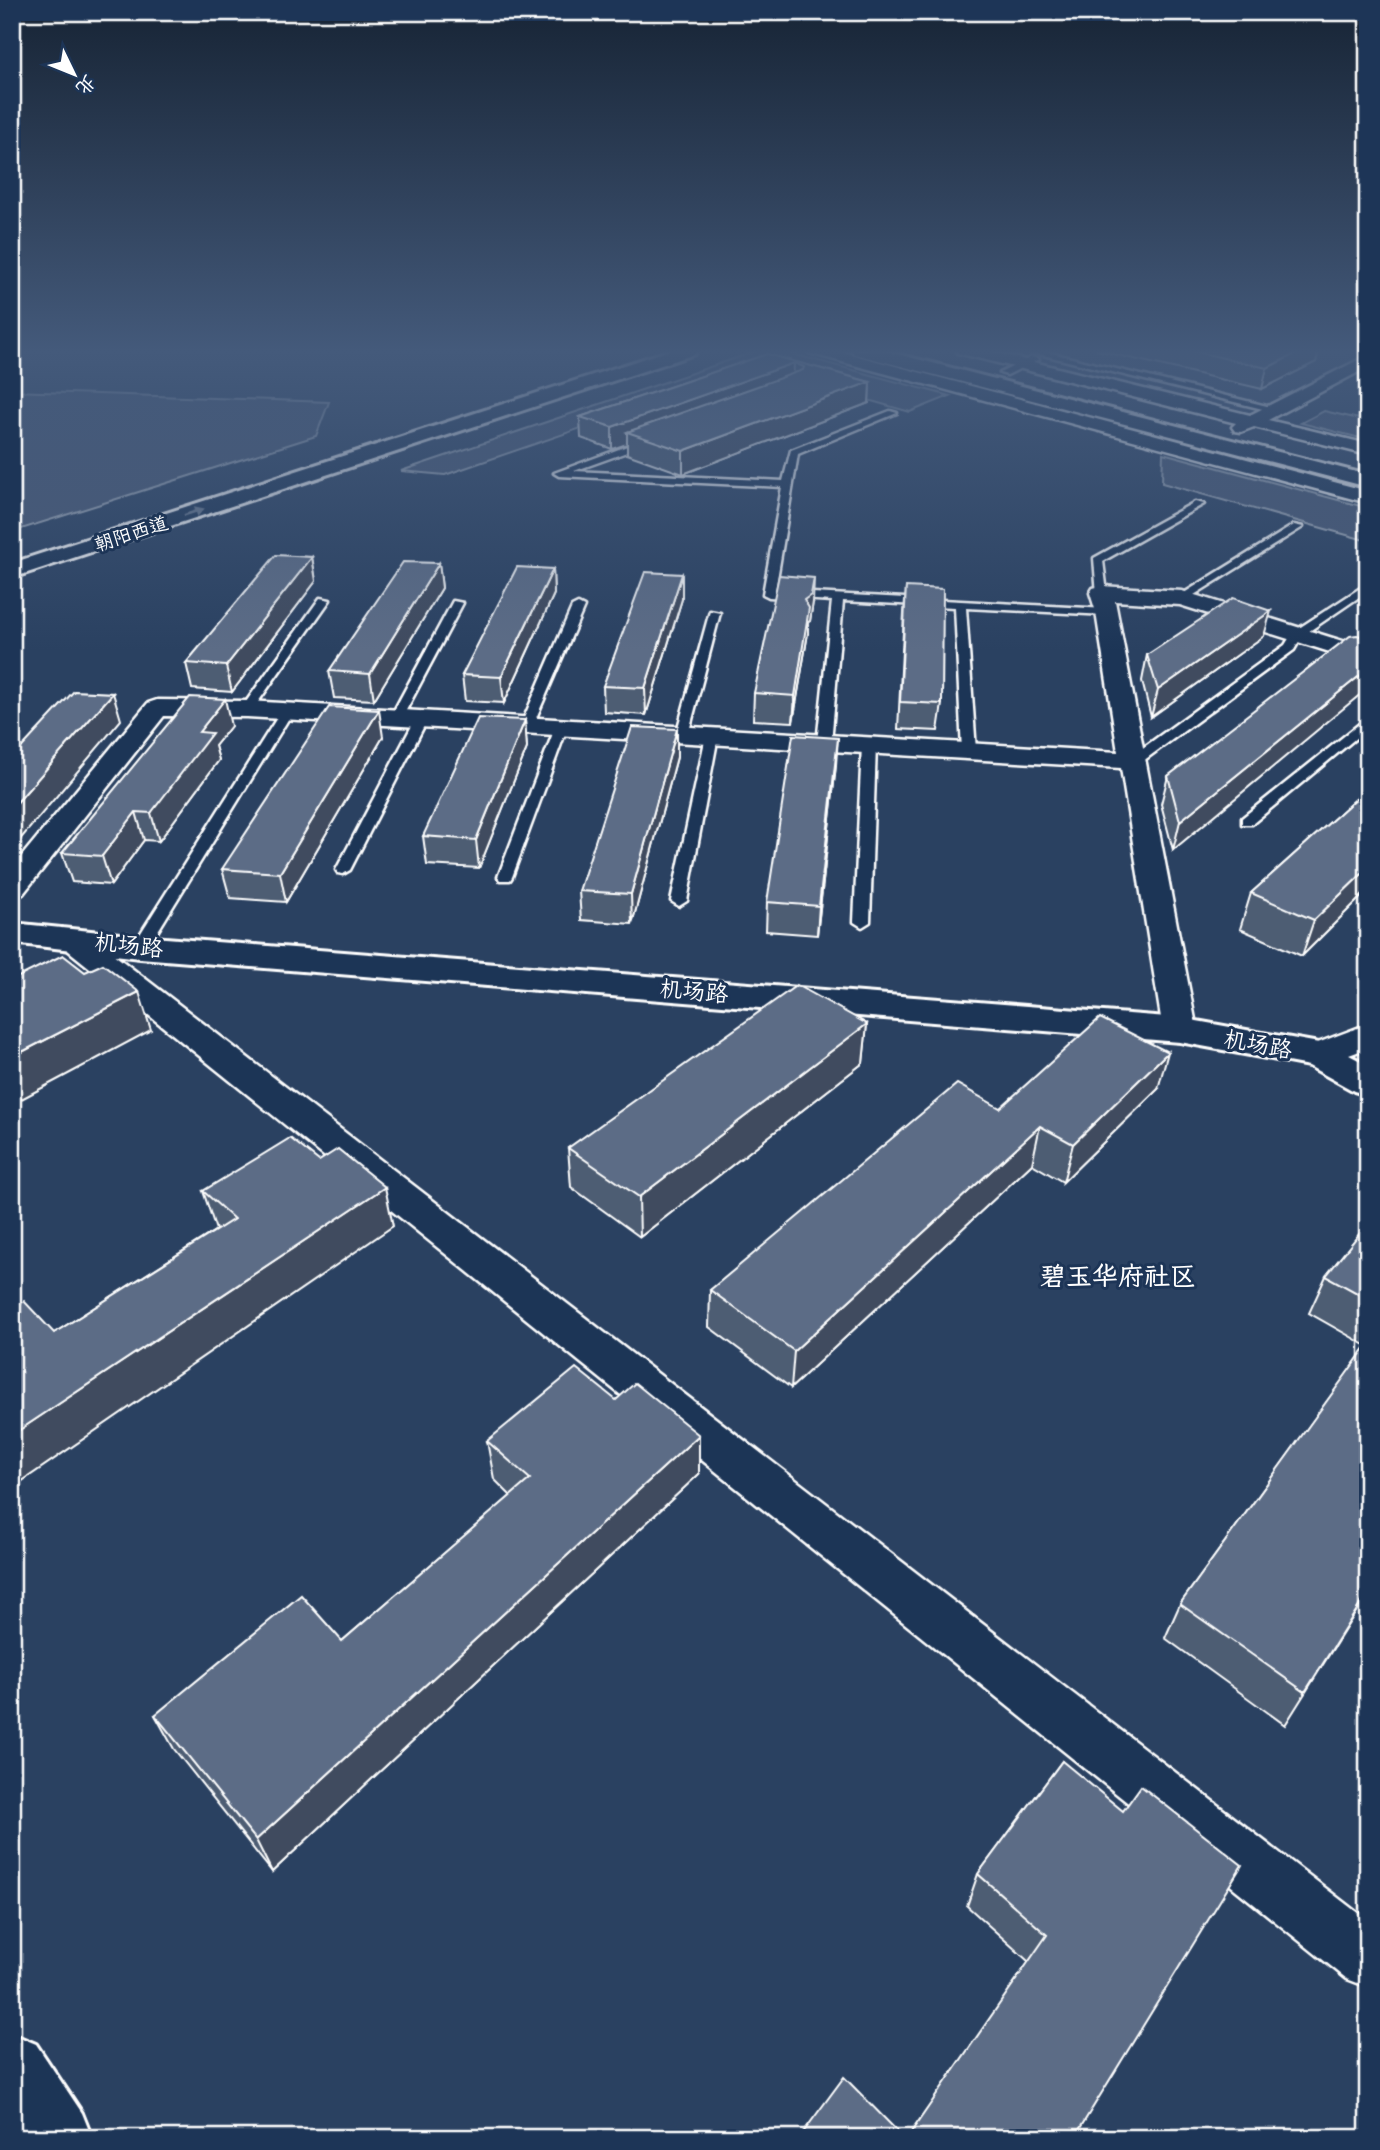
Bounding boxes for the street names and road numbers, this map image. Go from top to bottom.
street label: 朝阳西道 [90,507,171,557]
street label: 机场路 [93,922,165,965]
street label: 机场路 [658,969,730,1010]
street label: 机场路 [1221,1019,1295,1066]

